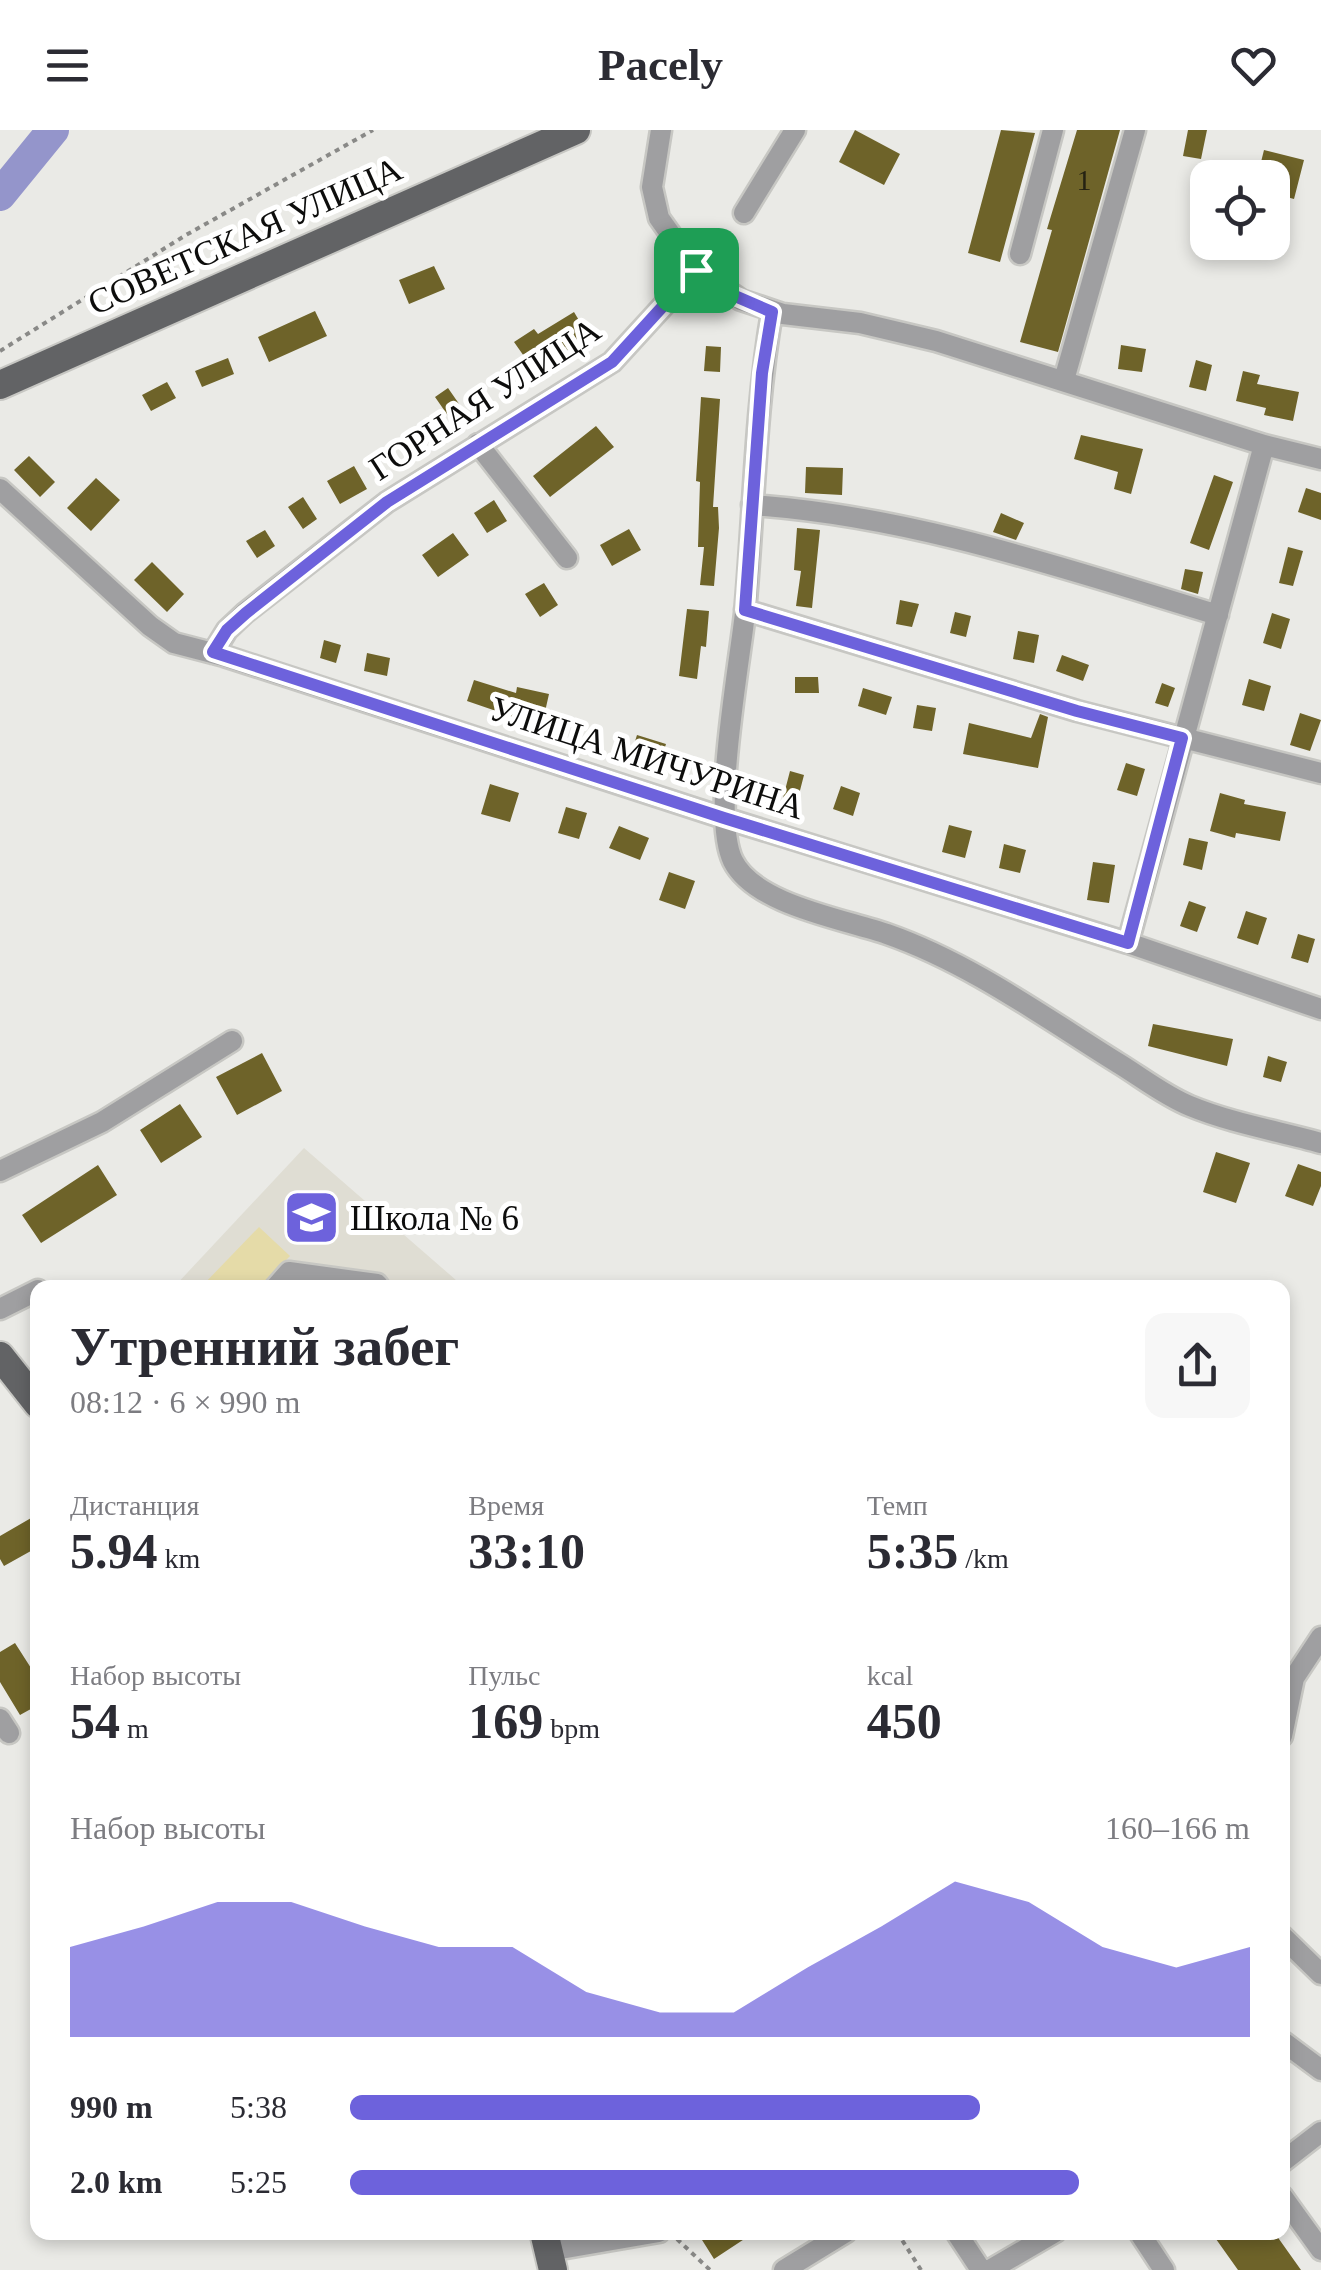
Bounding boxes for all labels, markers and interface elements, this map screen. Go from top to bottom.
icon: menu [40,38,95,93]
icon: heart [1226,38,1281,93]
text: Pacely [598,40,723,90]
street label: СОВЕТСКАЯ УЛИЦА [82,149,409,323]
map controls [1190,160,1290,260]
button: locate [1190,160,1290,260]
house number: 1 [1077,163,1092,196]
pin [654,228,739,313]
icon: arrive [669,243,724,298]
street label: ГОРНАЯ УЛИЦА [362,310,608,488]
street label: УЛИЦА МИЧУРИНА [485,689,810,828]
school or university icon: Школа № 6 [281,1188,341,1248]
place label: Школа № 6 [350,1199,519,1238]
button: share [1145,1313,1250,1418]
text: Утренний забег [70,1316,459,1377]
text: 08:12 · 6 × 990 m [70,1384,300,1420]
text: Дистанция [70,1490,199,1521]
text: Время [468,1490,544,1521]
text: Темп [867,1490,928,1521]
text: 5.94 [70,1523,158,1579]
text: 33:10 [468,1523,585,1579]
text: 5:35 [867,1523,958,1579]
text: km [158,1543,200,1574]
text: /km [958,1543,1009,1574]
text: Набор высоты [70,1660,241,1691]
text: Пульс [468,1660,541,1691]
text: kcal [867,1660,913,1691]
text: 54 [70,1693,120,1749]
text: 169 [468,1693,543,1749]
text: 450 [867,1693,942,1749]
text: m [120,1713,149,1744]
text: bpm [543,1713,600,1744]
text: Набор высоты [70,1810,265,1846]
text: 160–166 m [1105,1810,1250,1846]
text: 990 m [70,2089,153,2125]
text: 5:38 [230,2089,287,2125]
text: 2.0 km [70,2164,162,2200]
text: 5:25 [230,2164,287,2200]

